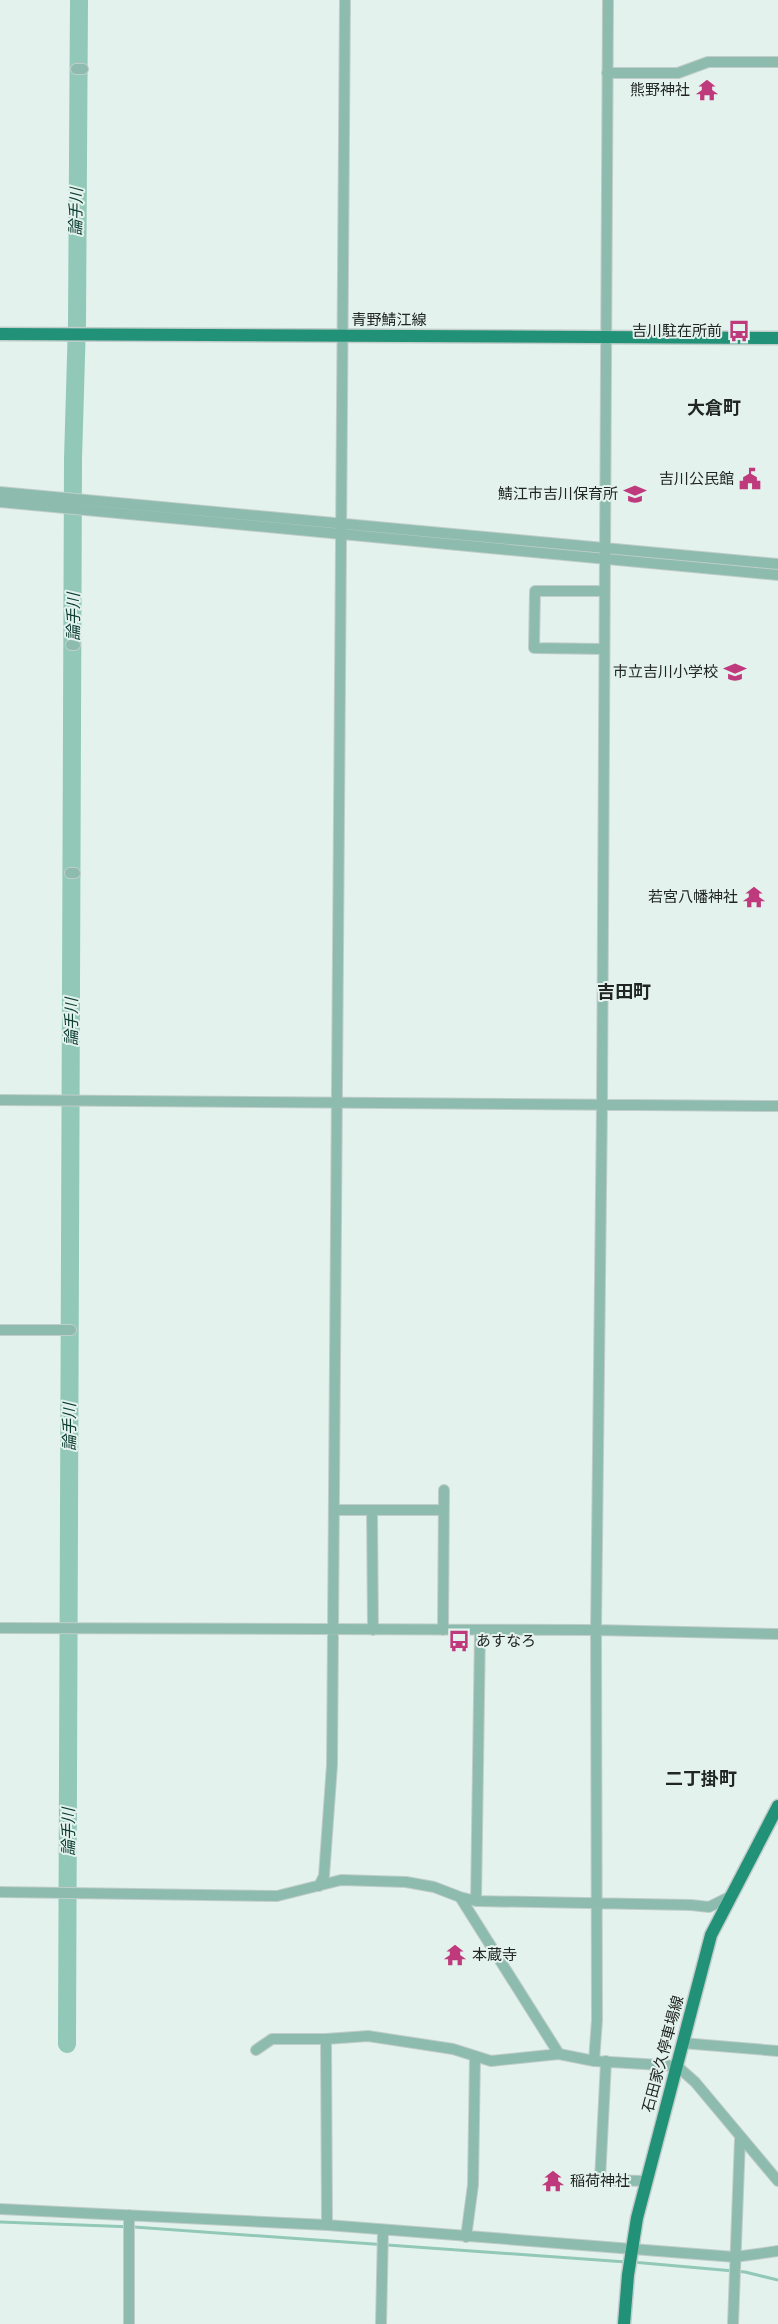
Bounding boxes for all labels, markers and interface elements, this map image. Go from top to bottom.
temple icon: 熊野神社 [694,77,720,103]
place label: 熊野神社 [630,81,690,99]
water label: 論手川 [66,186,86,236]
street label: 青野鯖江線 [351,311,427,329]
bus stop icon: 吉川駐在所前 [726,318,752,344]
place label: 吉川駐在所前 [632,322,722,340]
district label: 大倉町 [687,397,741,419]
public building icon: 吉川公民館 [737,466,763,492]
place label: 吉川公民館 [659,470,734,488]
school or university icon: 鯖江市吉川保育所 [622,481,648,507]
place label: 鯖江市吉川保育所 [498,485,618,503]
water label: 論手川 [64,591,83,641]
school or university icon: 市立吉川小学校 [722,659,748,685]
place label: 市立吉川小学校 [613,663,718,681]
temple icon: 若宮八幡神社 [741,884,767,910]
place label: 若宮八幡神社 [648,888,738,906]
district label: 吉田町 [597,981,651,1003]
water label: 論手川 [62,996,81,1046]
water label: 論手川 [60,1401,79,1451]
bus stop icon: あすなろ [446,1628,472,1654]
place label: あすなろ [476,1632,536,1650]
district label: 二丁掛町 [665,1768,737,1790]
water label: 論手川 [59,1806,78,1856]
temple icon: 本蔵寺 [442,1942,468,1968]
place label: 本蔵寺 [472,1946,517,1964]
street label: 石田家久停車場線 [639,1994,687,2114]
temple icon: 稲荷神社 [540,2168,566,2194]
place label: 稲荷神社 [570,2172,630,2190]

